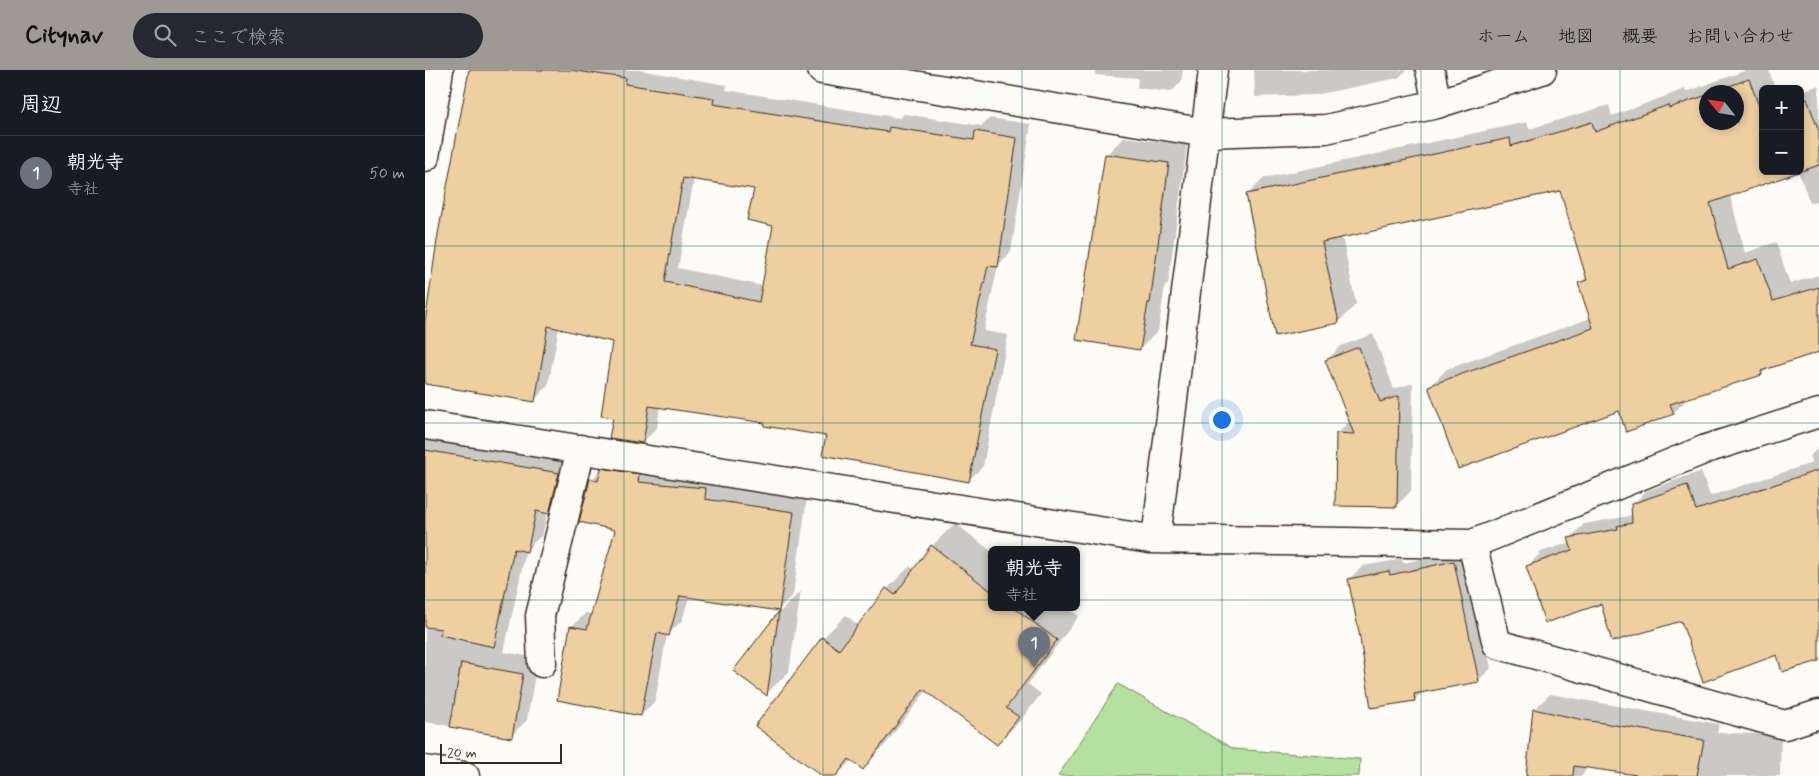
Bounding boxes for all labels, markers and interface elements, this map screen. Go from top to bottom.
search box [133,13,483,58]
text: Citynav [25,20,103,51]
icon: search [151,21,179,49]
text: ここで検索 [191,25,286,50]
text: ホーム [1477,25,1530,49]
text: 地図 [1558,25,1594,49]
text: 概要 [1622,25,1658,49]
text: お問い合わせ [1686,25,1794,49]
north arrow [1699,85,1744,130]
map controls [1759,85,1804,175]
button: + [1759,85,1804,130]
text: 周辺 [20,91,62,119]
button: − [1759,130,1804,175]
text: 朝光寺 [67,150,124,175]
text: 1 [32,163,40,184]
text: 50 m [369,163,405,184]
text: 寺社 [67,179,99,200]
your location [1209,407,1235,433]
popup [988,546,1080,611]
text: 朝光寺 [1005,556,1063,581]
text: 寺社 [1005,585,1038,606]
pin: 1 [1018,627,1050,668]
scale bar [440,741,563,764]
text: 20 m [447,744,477,762]

